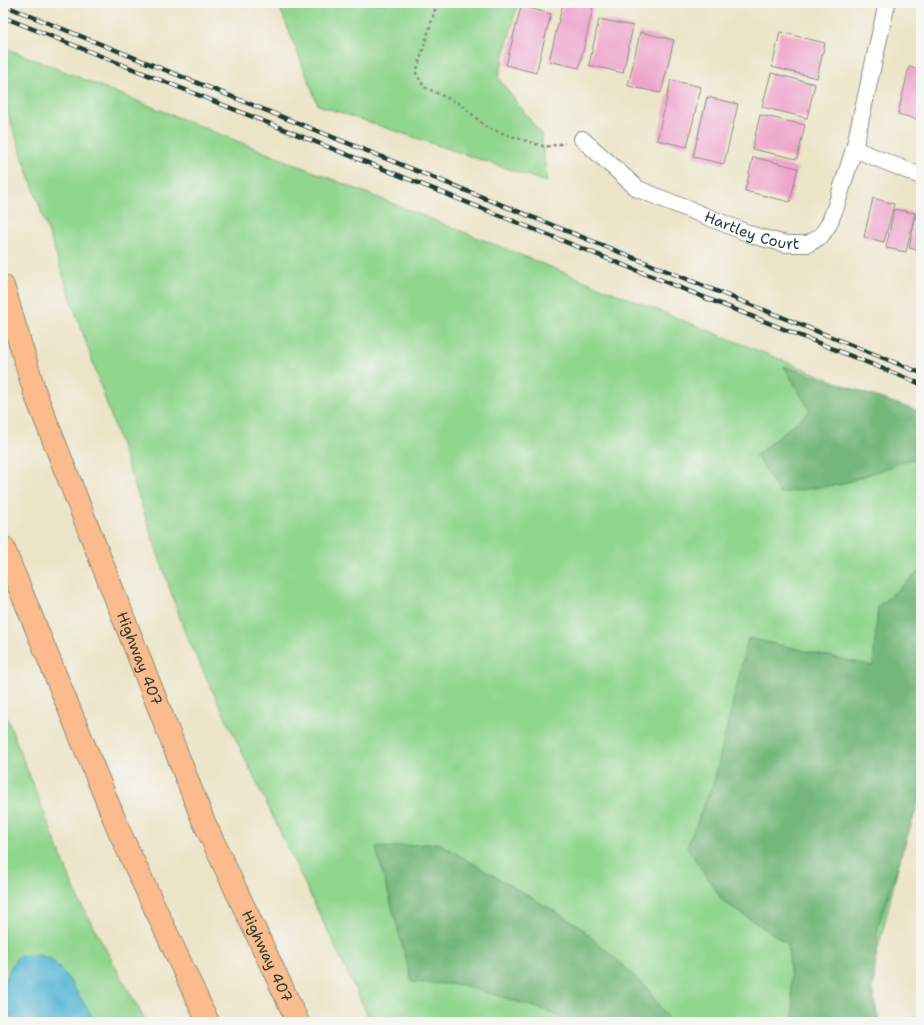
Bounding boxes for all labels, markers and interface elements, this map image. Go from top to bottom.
street label: Hartley Court [701,207,799,254]
street label: Highway 407 [112,609,167,708]
street label: Highway 407 [237,907,297,1005]

